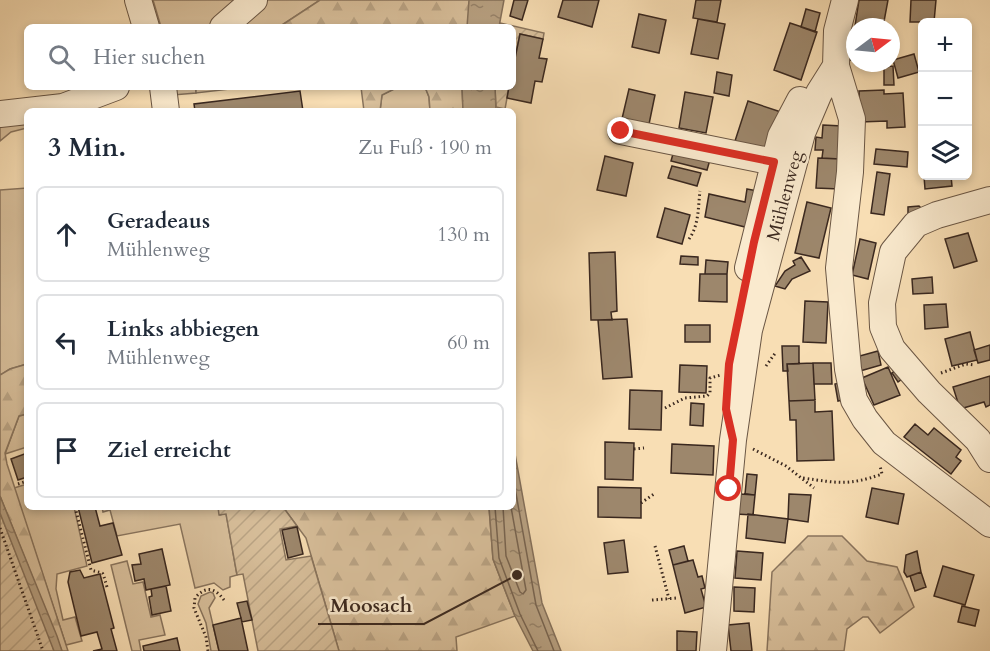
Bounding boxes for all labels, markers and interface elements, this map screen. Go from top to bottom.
north arrow [846,18,900,72]
map controls [918,18,972,180]
button: + [918,18,972,72]
search box [24,24,516,90]
icon: search [45,41,78,74]
text: Hier suchen [93,42,206,72]
button: − [918,72,972,126]
route end [607,117,633,143]
button: layers [918,126,972,180]
text: 3 Min. [48,130,126,165]
text: Zu Fuß · 190 m [358,134,492,161]
street label: Mühlenweg [761,147,809,244]
text: Geradeaus [107,206,210,236]
icon: ahead [50,218,83,251]
text: 130 m [437,221,490,248]
text: Mühlenweg [107,236,210,263]
text: Links abbiegen [107,314,259,344]
icon: left [50,326,83,359]
text: 60 m [447,329,490,356]
text: Mühlenweg [107,344,210,371]
icon: arrive [50,434,83,467]
text: Ziel erreicht [107,435,231,465]
route start [715,475,741,501]
callout: Moosach [318,586,424,624]
text: Moosach [330,592,413,619]

